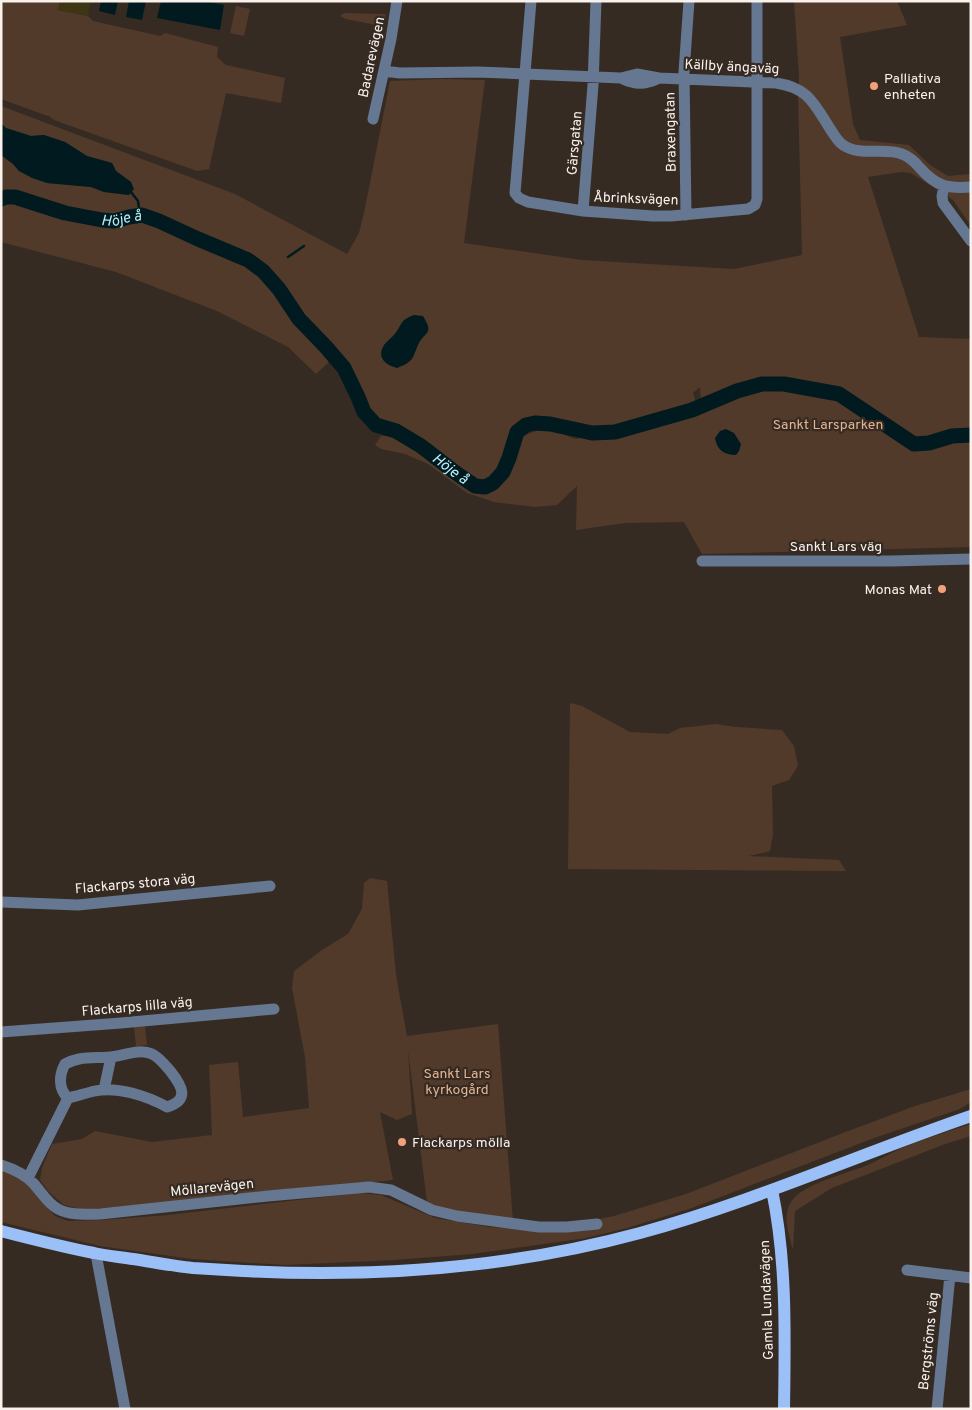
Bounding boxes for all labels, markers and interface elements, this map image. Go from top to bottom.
street label: Badarevägen [356,15,389,99]
street label: Källby ängaväg [684,57,780,78]
place label: Palliativa enheten [884,71,941,104]
marker: Palliativa enheten [868,80,880,92]
street label: Braxengatan [662,92,681,172]
street label: Gärsgatan [564,110,587,176]
street label: Åbrinksvägen [593,190,679,209]
water label: Höje å [100,207,143,232]
park label: Sankt Larsparken [773,417,883,434]
water label: Höje å [428,450,472,490]
street label: Sankt Lars väg [790,539,882,556]
place label: Monas Mat [865,582,932,599]
marker: Monas Mat [936,583,948,595]
street label: Flackarps stora väg [74,871,196,898]
street label: Flackarps lilla väg [81,994,193,1021]
park label: Sankt Lars kyrkogård [424,1066,490,1099]
place label: Flackarps mölla [412,1135,510,1152]
marker: Flackarps mölla [396,1136,408,1148]
street label: Möllarevägen [170,1176,255,1201]
street label: Gamla Lundavägen [757,1240,778,1360]
street label: Bergströms väg [916,1291,943,1391]

